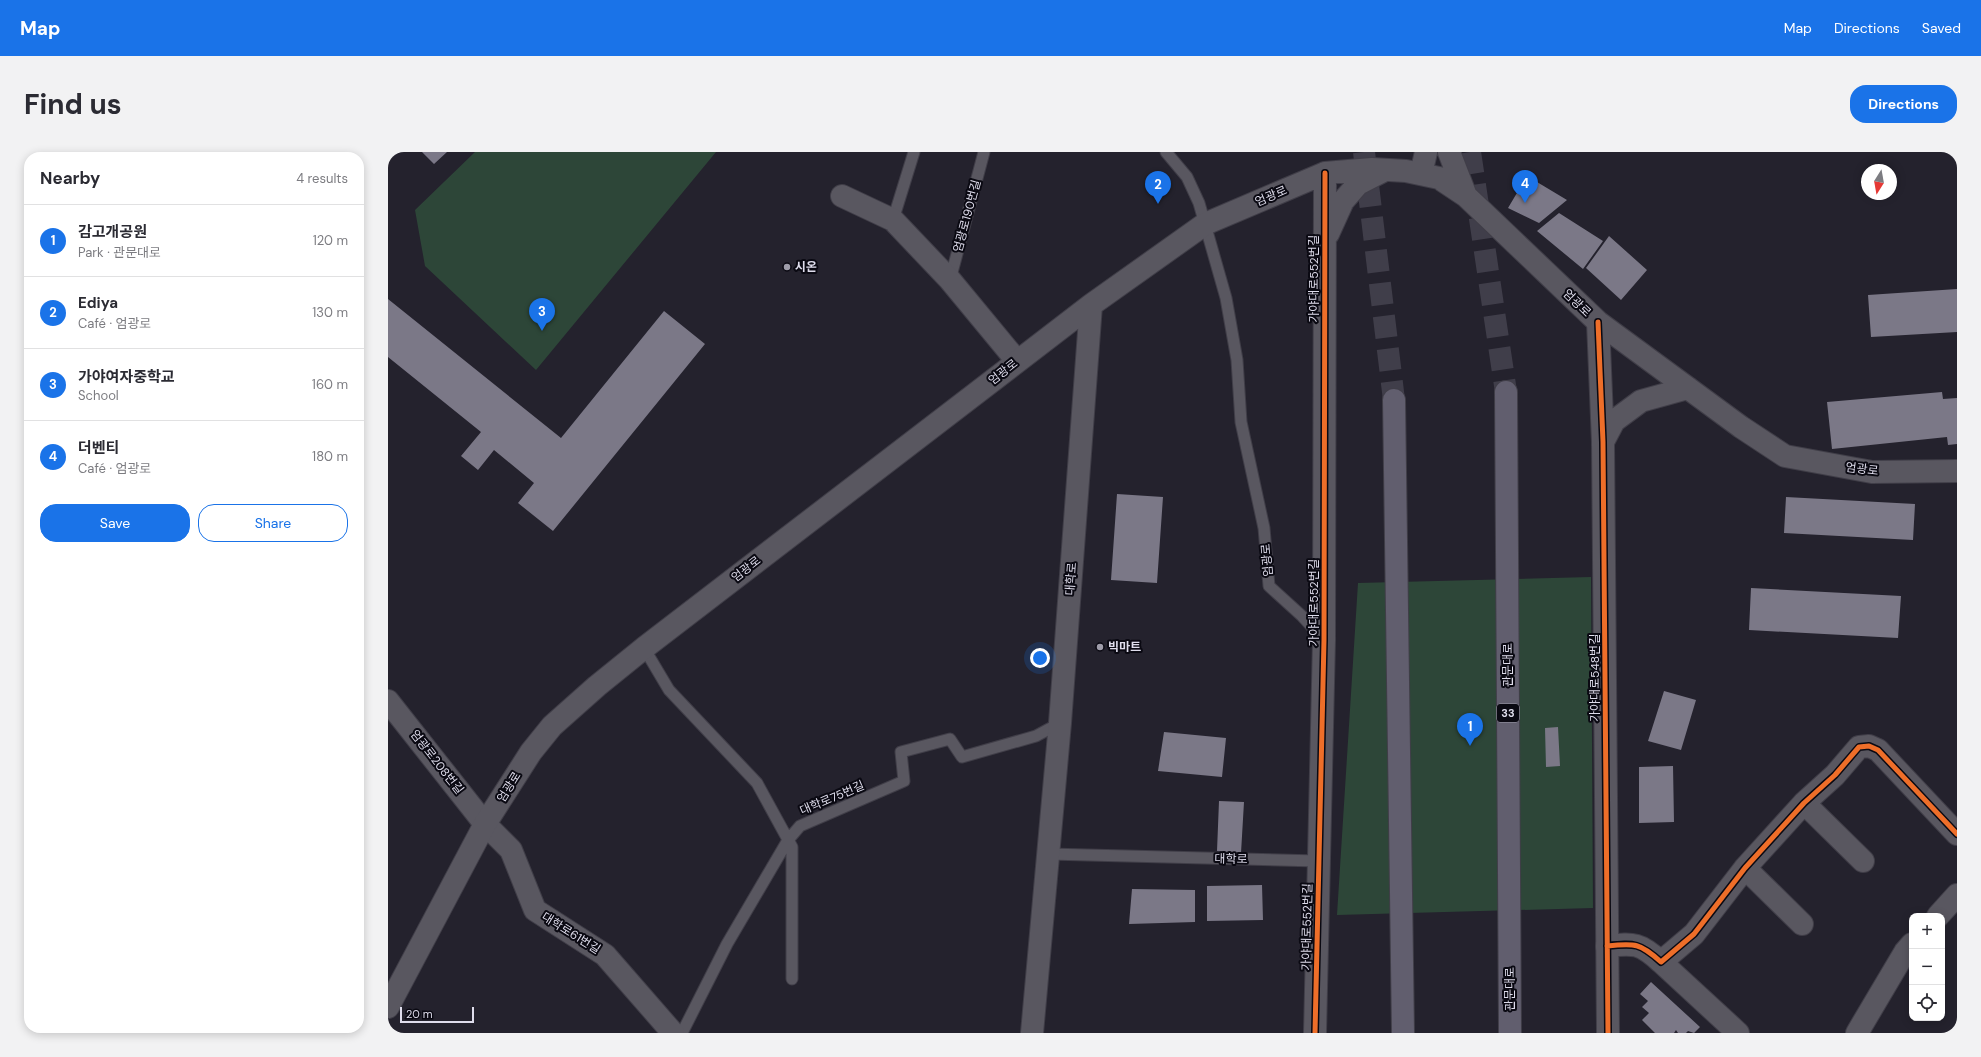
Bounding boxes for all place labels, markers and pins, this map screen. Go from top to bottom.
pin: 4 [1512,170,1538,203]
pin: 2 [1145,171,1171,204]
place label: 시온 [795,259,817,275]
marker: 시온 [782,262,792,272]
pin: 3 [529,298,555,331]
place label: 빅마트 [1108,639,1141,655]
marker: 빅마트 [1095,642,1105,652]
pin: 1 [1457,713,1483,746]

